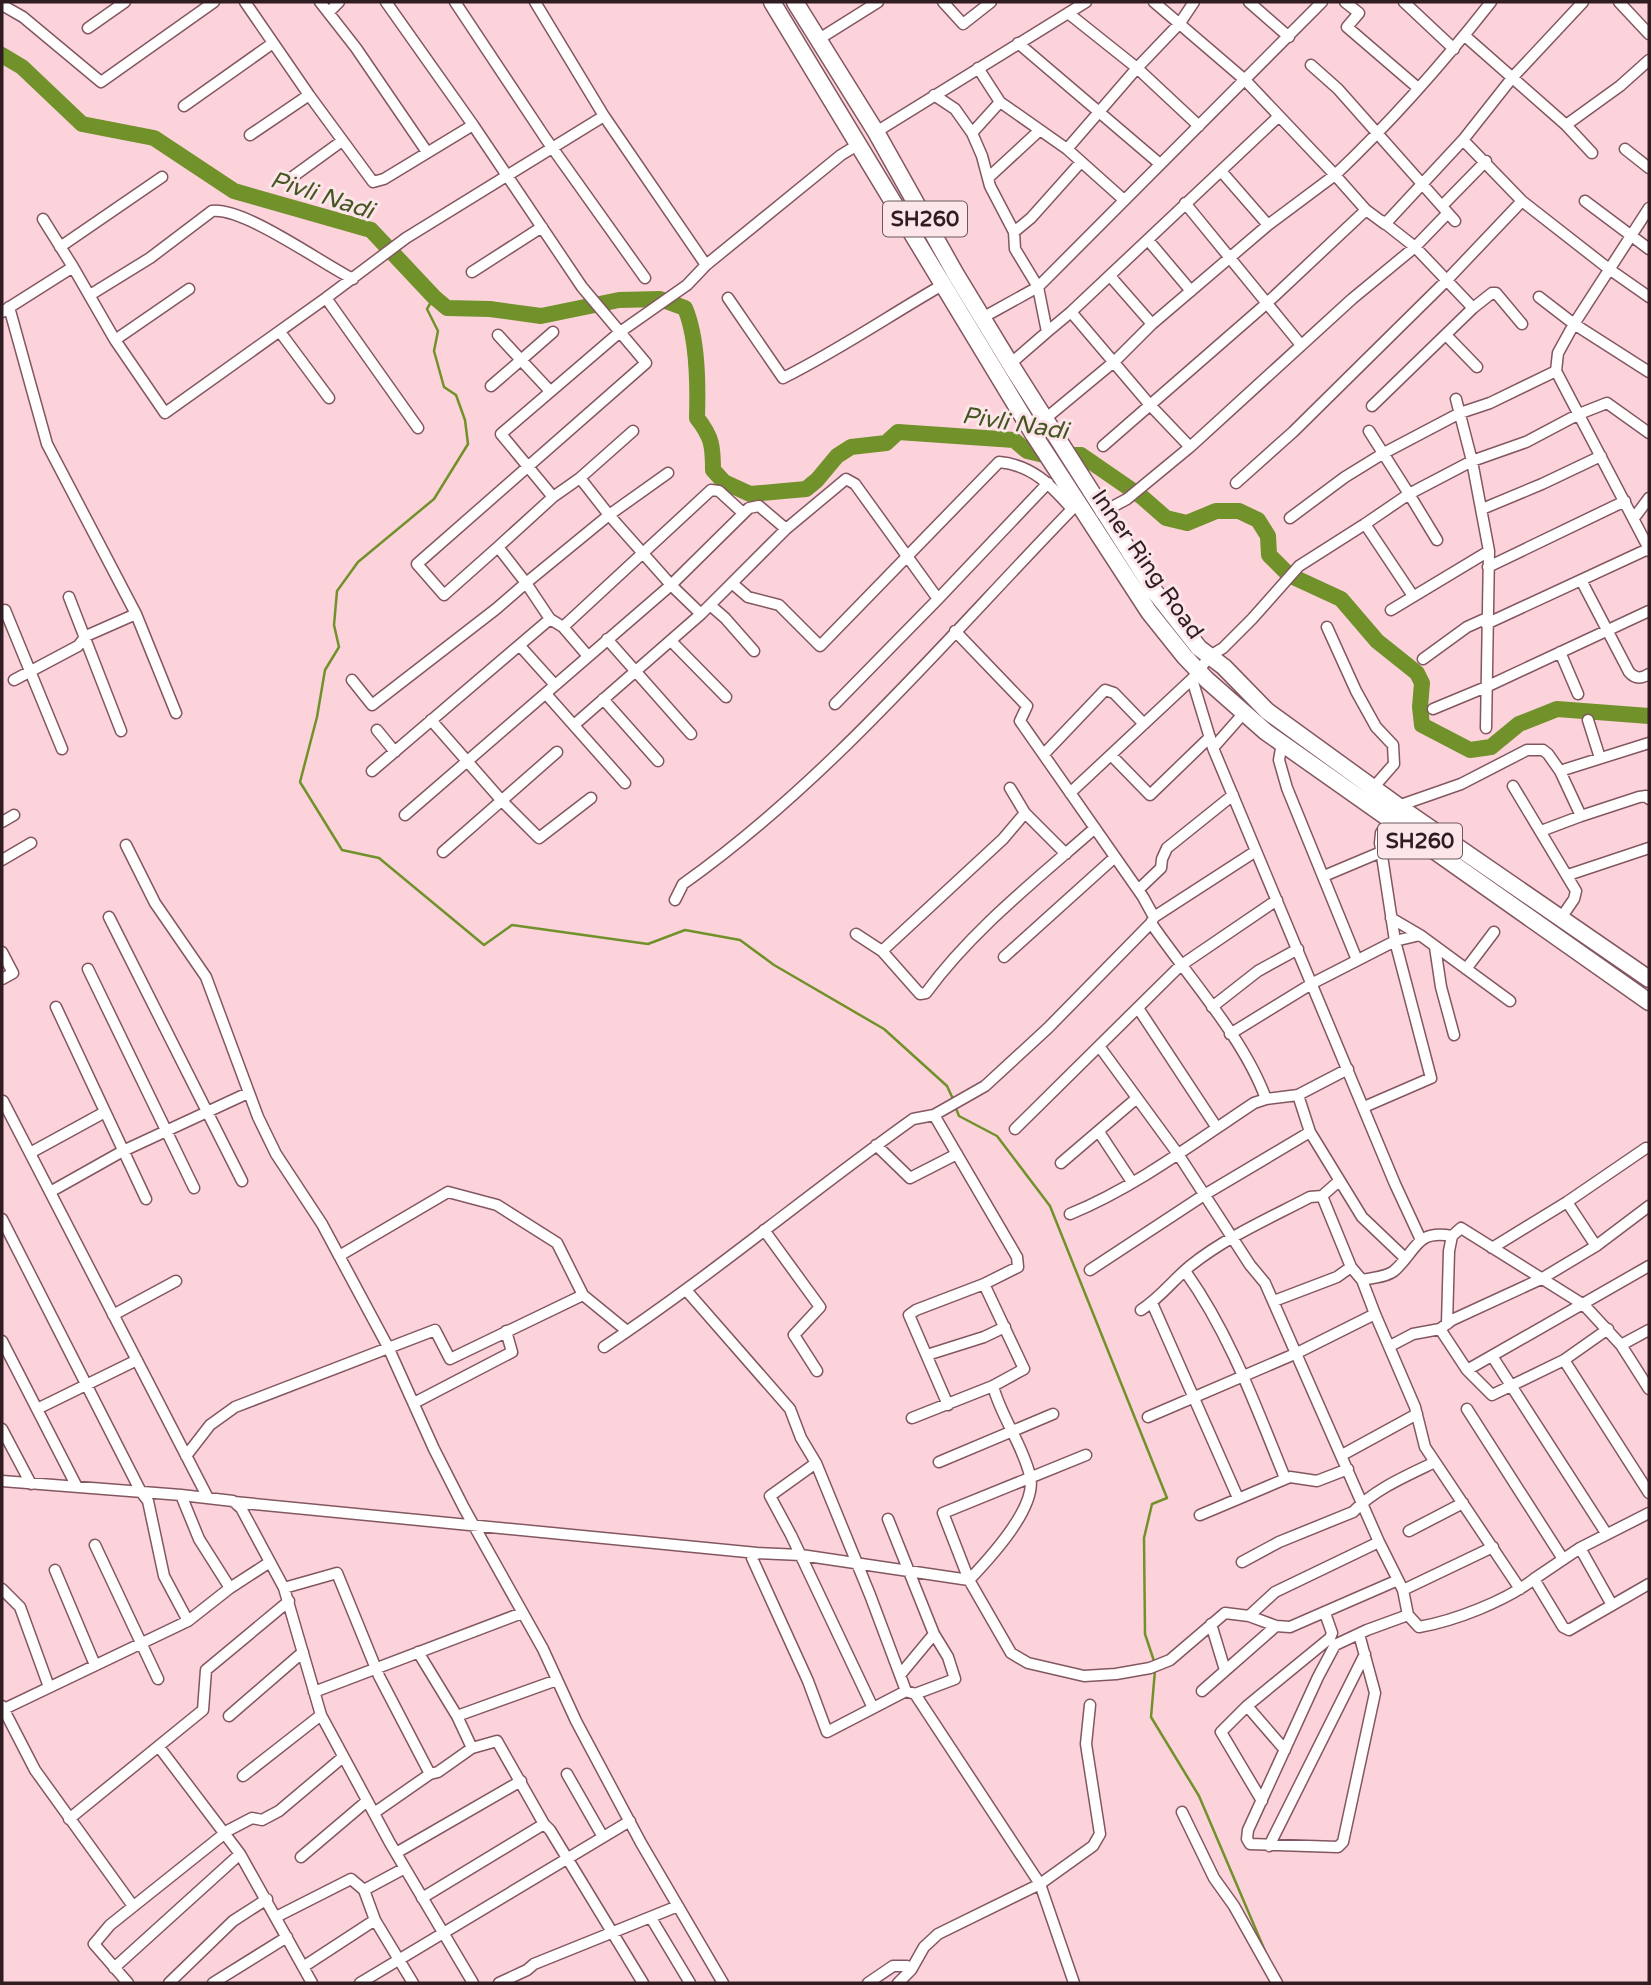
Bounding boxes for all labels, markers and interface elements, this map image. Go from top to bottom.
water label: Pivli Nadi [267,165,380,227]
road number: SH260 [883,202,967,236]
water label: Pivli Nadi [960,401,1073,447]
street label: Inner Ring Road [1085,484,1209,645]
road number: SH260 [1378,824,1462,858]

